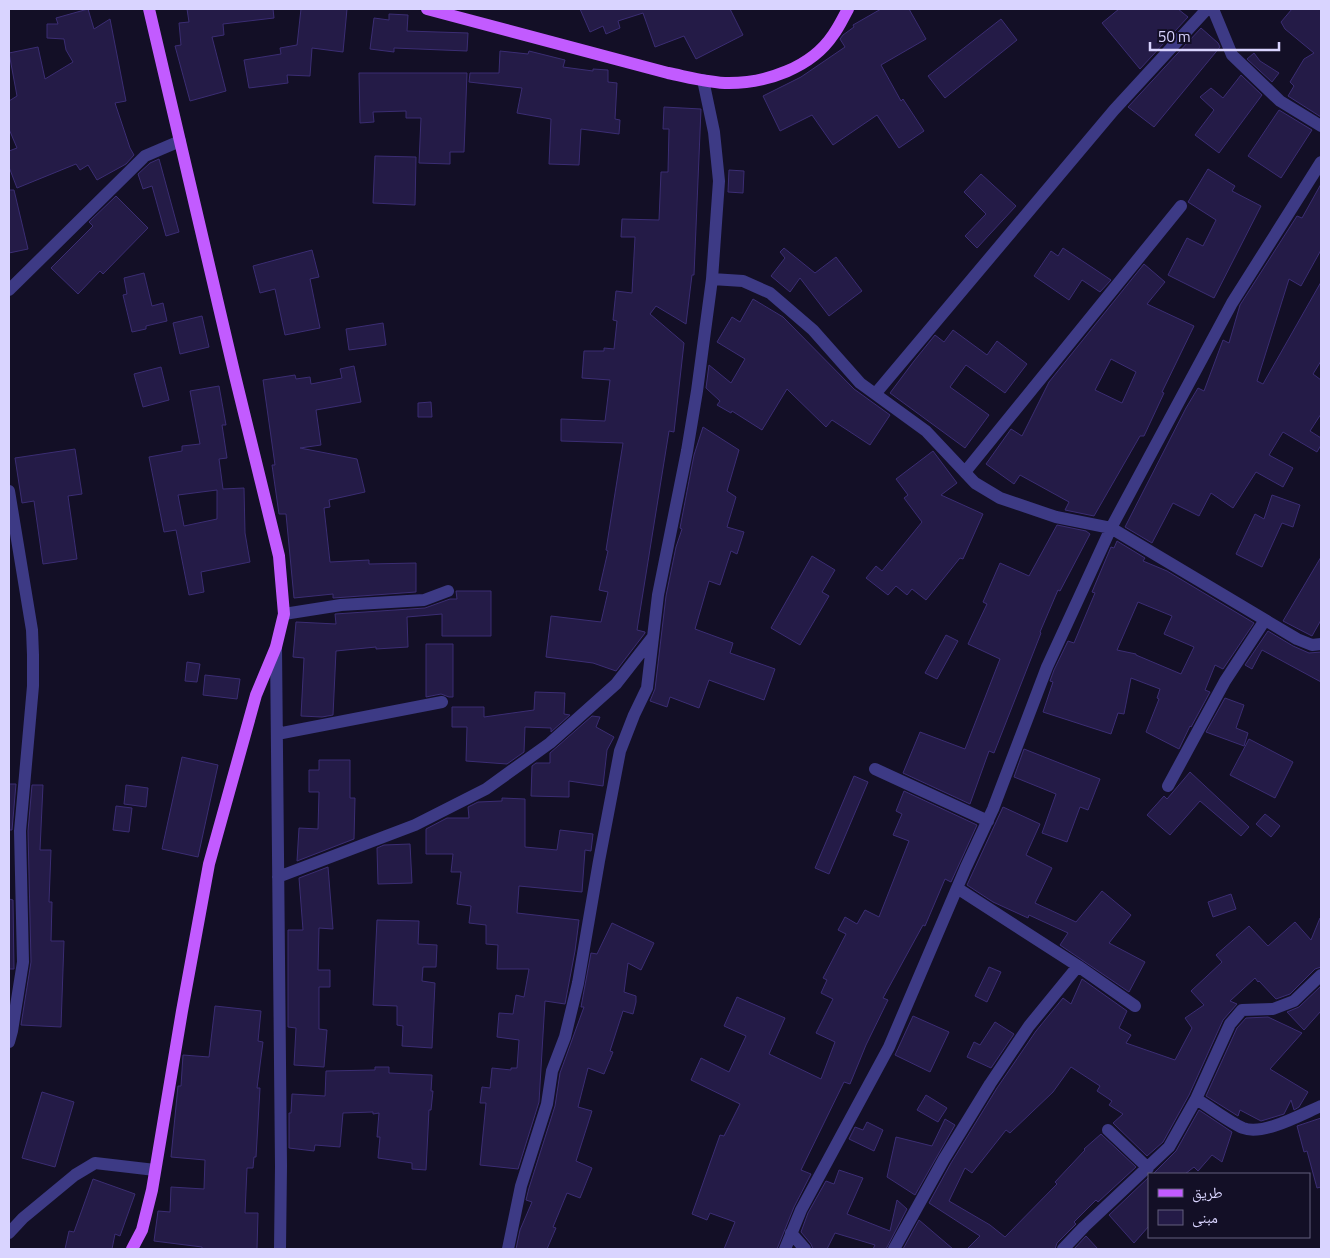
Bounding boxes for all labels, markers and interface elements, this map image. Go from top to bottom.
scale bar [1150,20,1279,52]
text: 50 m [1158,25,1191,48]
legend [1148,1173,1310,1238]
text: طريق [1192,1181,1223,1204]
text: مبنى [1192,1206,1218,1229]

